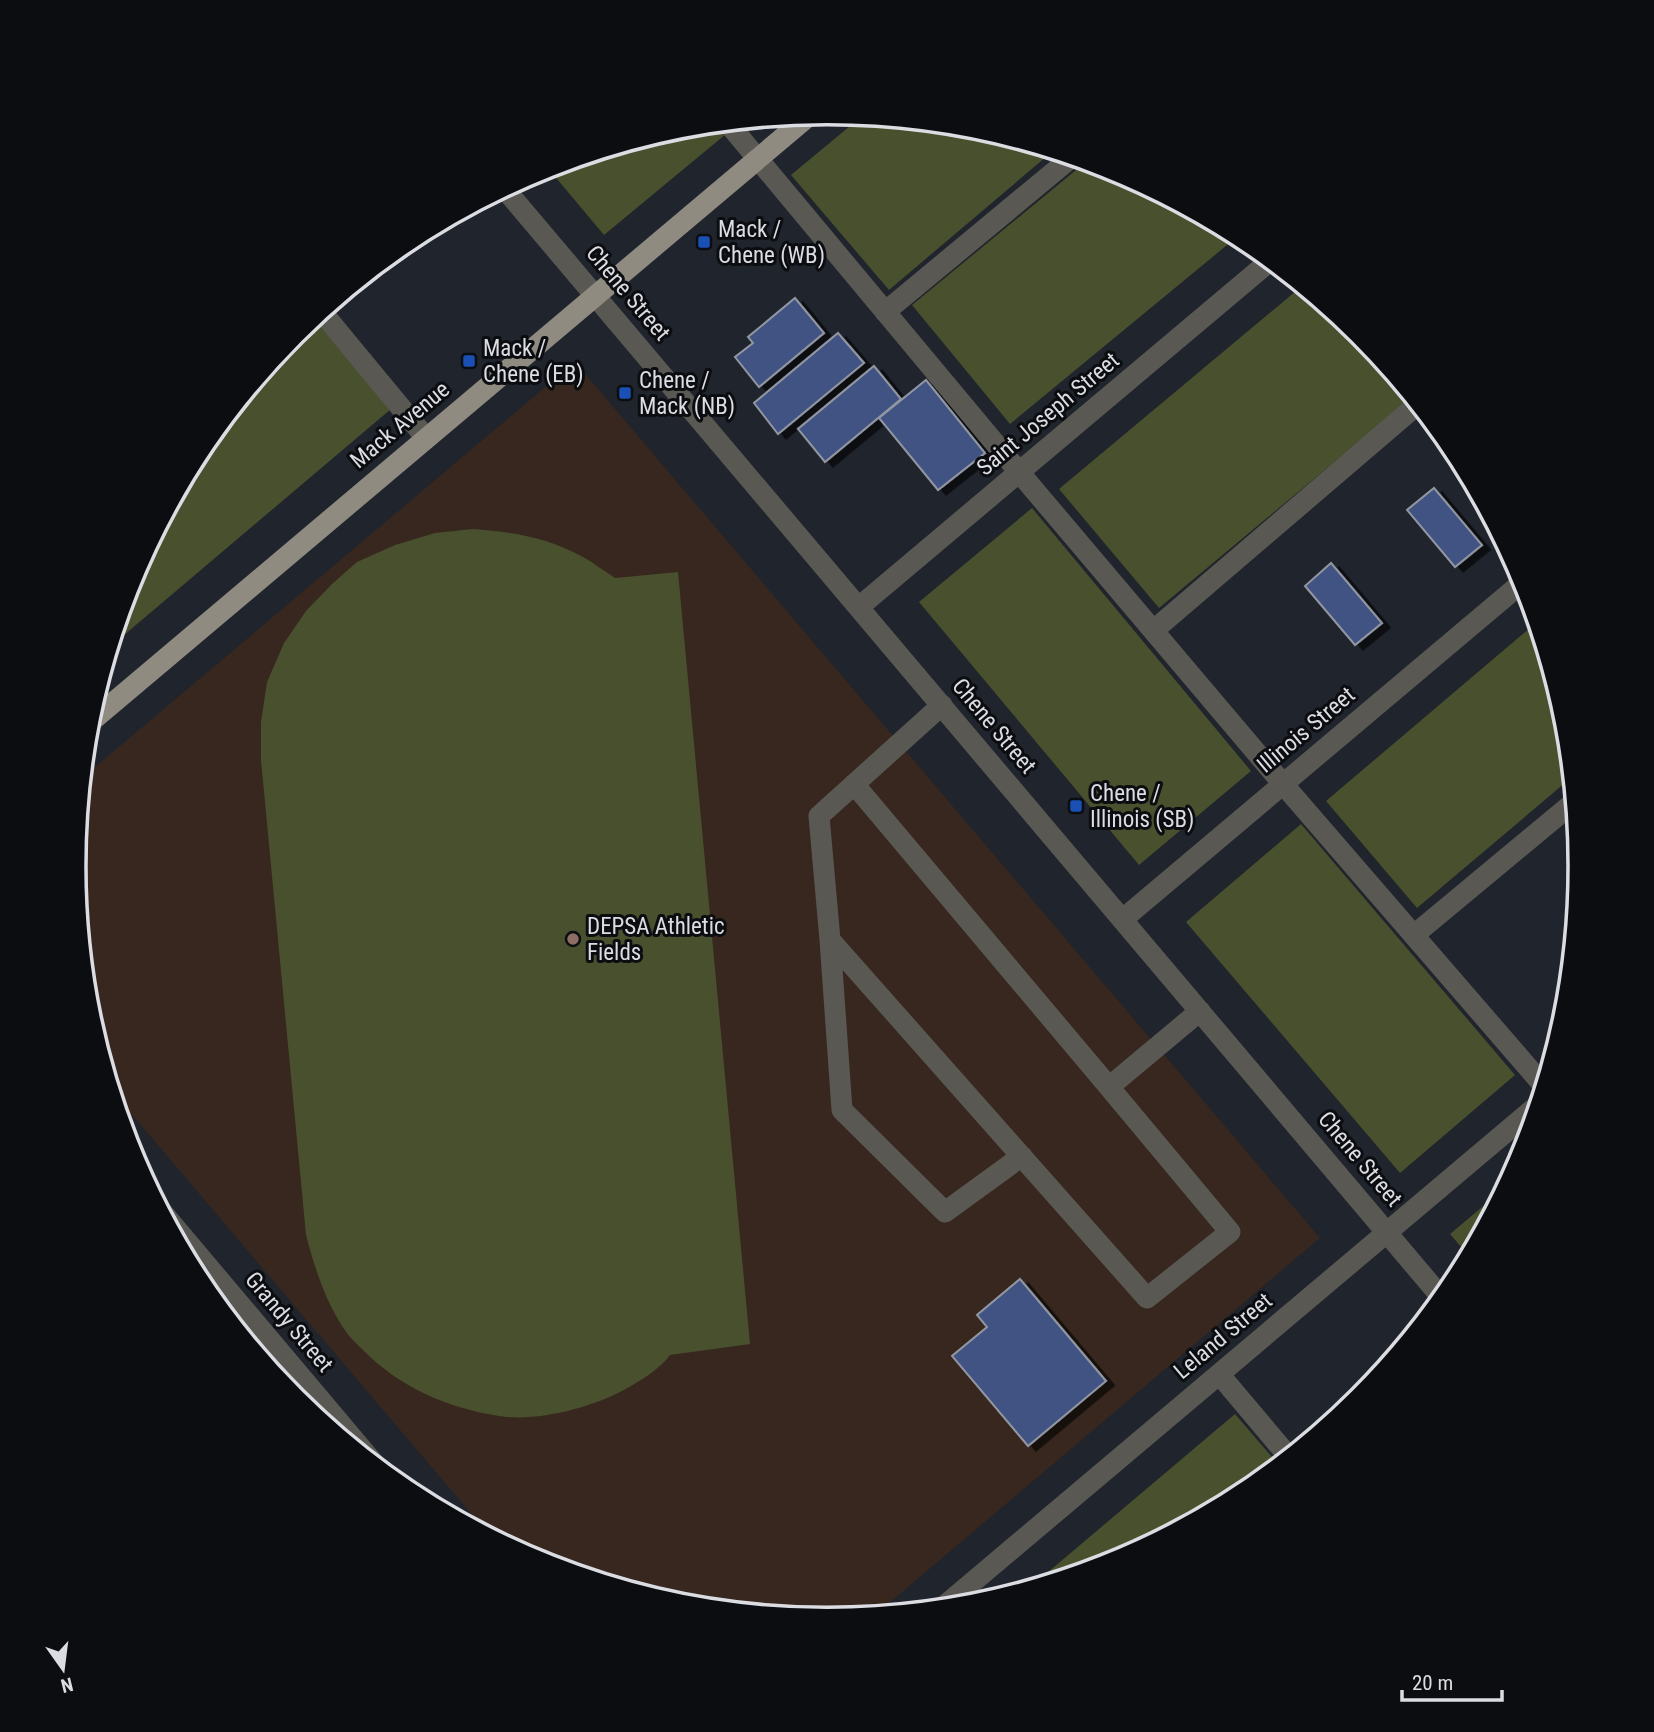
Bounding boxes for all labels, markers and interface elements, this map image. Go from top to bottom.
place label: Mack / Chene (WB) [718,216,825,269]
marker: Mack / Chene (WB) [696,234,712,250]
street label: Chene Street [580,240,676,346]
place label: Mack / Chene (EB) [483,335,584,388]
street label: Saint Joseph Street [972,347,1124,481]
marker: Mack / Chene (EB) [461,353,477,369]
place label: Chene / Mack (NB) [639,367,735,420]
street label: Mack Avenue [345,376,455,474]
marker: Chene / Mack (NB) [617,385,633,401]
street label: Chene Street [946,673,1042,779]
street label: Illinois Street [1252,681,1360,779]
place label: Chene / Illinois (SB) [1090,780,1194,833]
marker: Chene / Illinois (SB) [1068,798,1084,814]
place label: DEPSA Athletic Fields [587,913,725,966]
marker: DEPSA Athletic Fields [565,931,581,947]
street label: Chene Street [1312,1106,1408,1212]
street label: Grandy Street [239,1266,339,1378]
street label: Leland Street [1168,1287,1278,1385]
north arrow [28,1634,98,1704]
scale bar [1402,1658,1502,1702]
text: 20 m [1412,1671,1453,1695]
text: N [59,1672,75,1698]

